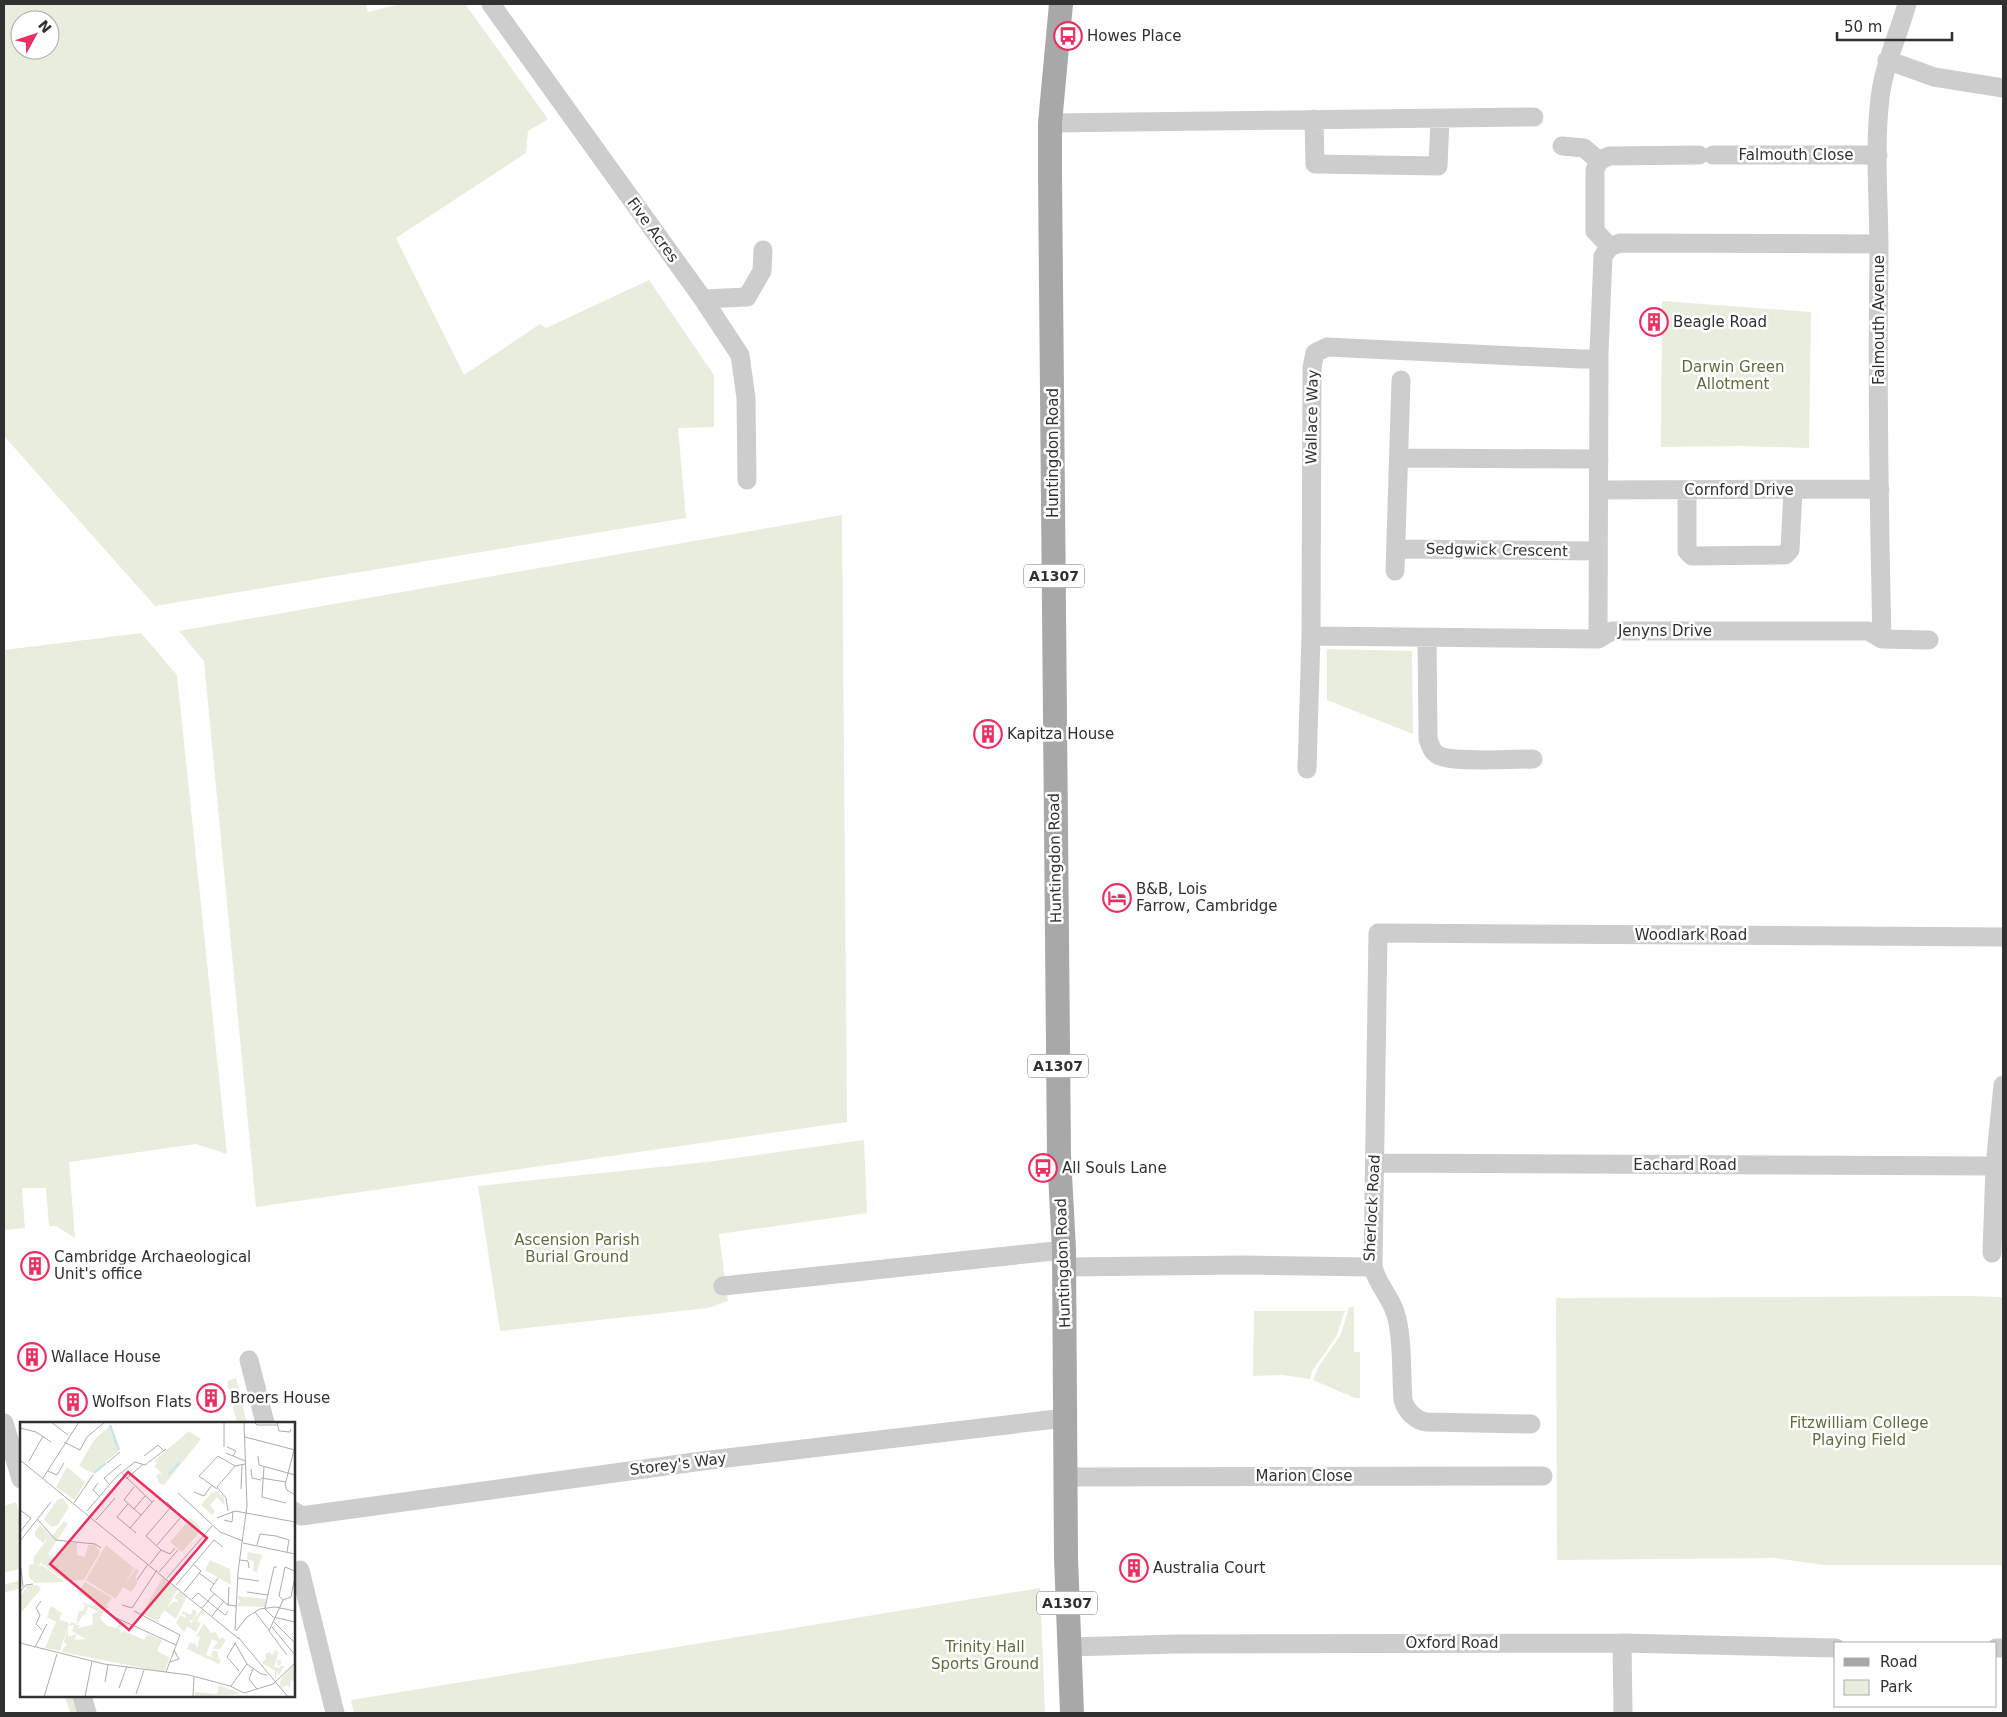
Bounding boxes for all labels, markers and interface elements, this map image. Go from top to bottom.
north arrow [10,10,60,60]
scale bar [1837,10,1952,42]
text: N [35,17,55,36]
text: 50 m [1844,18,1882,36]
bus stop icon: Howes Place [1053,21,1083,51]
place label: Howes Place [1087,27,1181,45]
street label: Falmouth Close [1739,146,1853,164]
street label: Five Acres [623,194,683,266]
street label: Falmouth Avenue [1870,255,1888,385]
building icon: Beagle Road [1639,307,1669,337]
place label: Beagle Road [1673,313,1767,331]
park label: Darwin Green Allotment [1681,358,1785,393]
street label: Wallace Way [1302,369,1322,465]
street label: Huntingdon Road [1044,388,1062,518]
street label: Cornford Drive [1684,481,1794,499]
street label: Sedgwick Crescent [1426,540,1568,560]
road number: A1307 [1024,564,1084,588]
street label: Jenyns Drive [1617,622,1712,640]
building icon: Kapitza House [973,719,1003,749]
place label: Kapitza House [1007,725,1114,743]
street label: Huntingdon Road [1045,793,1065,923]
place label: B&B, Lois Farrow, Cambridge [1136,880,1278,915]
hotel icon: B&B, Lois Farrow, Cambridge [1102,883,1132,913]
street label: Woodlark Road [1635,926,1747,944]
road number: A1307 [1028,1054,1088,1078]
bus stop icon: All Souls Lane [1028,1153,1058,1183]
street label: Sherlock Road [1360,1154,1384,1262]
street label: Eachard Road [1633,1156,1737,1174]
place label: All Souls Lane [1062,1159,1167,1177]
street label: Huntingdon Road [1052,1198,1074,1328]
park label: Ascension Parish Burial Ground [514,1231,640,1266]
place label: Cambridge Archaeological Unit's office [54,1248,251,1283]
building icon: Cambridge Archaeological Unit's office [20,1251,50,1281]
building icon: Wallace House [17,1342,47,1372]
place label: Wallace House [51,1348,161,1366]
building icon: Broers House [196,1383,226,1413]
building icon: Wolfson Flats [58,1387,88,1417]
place label: Broers House [230,1389,330,1407]
place label: Wolfson Flats [92,1393,192,1411]
park label: Fitzwilliam College Playing Field [1790,1414,1928,1449]
inset map [20,1422,295,1697]
street label: Storey's Way [629,1449,727,1479]
street label: Marion Close [1256,1467,1352,1485]
building icon: Australia Court [1119,1553,1149,1583]
place label: Australia Court [1153,1559,1265,1577]
road number: A1307 [1037,1592,1097,1615]
street label: Oxford Road [1406,1634,1498,1652]
park label: Trinity Hall Sports Ground [931,1638,1039,1673]
legend [1834,1642,1997,1707]
text: Road [1880,1653,1918,1671]
text: Park [1880,1678,1913,1696]

